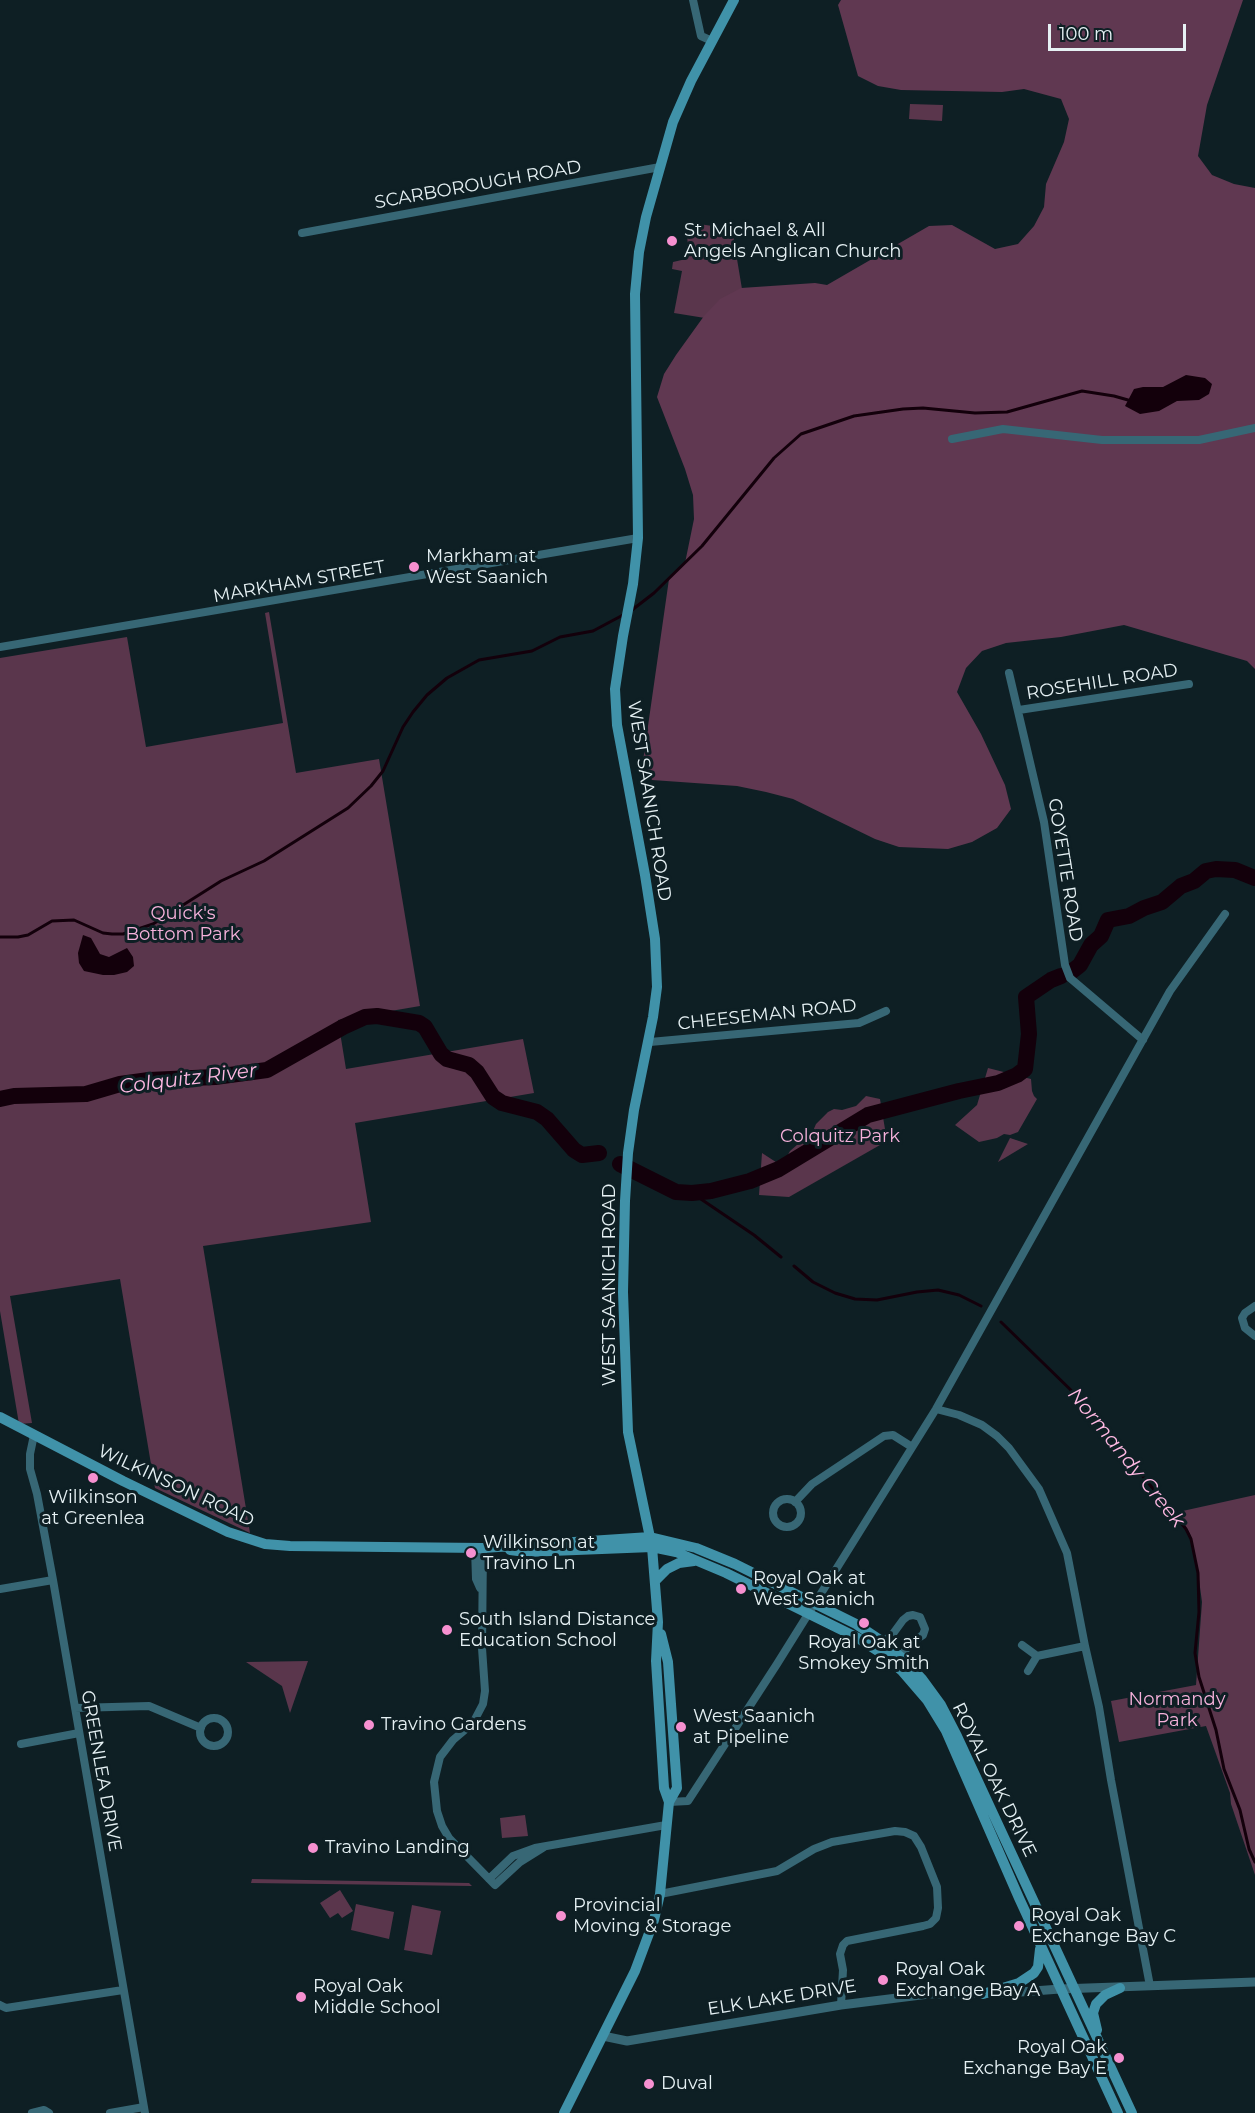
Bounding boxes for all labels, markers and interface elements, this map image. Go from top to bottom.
scale bar [1051,12,1189,50]
text: 100 m [1059,23,1113,45]
street label: SCARBOROUGH ROAD [373,156,583,214]
place label: St. Michael & All Angels Anglican Church [684,220,902,262]
marker: St. Michael & All Angels Anglican Church [665,234,679,248]
place label: Markham at West Saanich [426,546,548,588]
street label: MARKHAM STREET [211,556,387,608]
marker: Markham at West Saanich [407,560,421,574]
street label: ROSEHILL ROAD [1025,659,1179,705]
street label: WEST SAANICH ROAD [622,699,676,903]
street label: GOYETTE ROAD [1043,797,1087,943]
park label: Quick's Bottom Park [125,903,241,946]
street label: CHEESEMAN ROAD [676,995,858,1035]
water label: Colquitz River [118,1059,258,1099]
park label: Colquitz Park [780,1126,900,1148]
street label: WEST SAANICH ROAD [599,1184,621,1386]
water label: Normandy Creek [1062,1383,1190,1533]
street label: WILKINSON ROAD [94,1440,258,1532]
marker: Wilkinson at Greenlea [86,1471,100,1485]
place label: Wilkinson at Greenlea [41,1487,145,1530]
place label: Wilkinson at Travino Ln [483,1532,595,1574]
marker: Wilkinson at Travino Ln [464,1546,478,1560]
place label: Royal Oak at West Saanich [753,1568,875,1610]
marker: Royal Oak at West Saanich [734,1582,748,1596]
place label: South Island Distance Education School [459,1609,655,1652]
marker: Royal Oak at Smokey Smith [857,1616,871,1630]
marker: South Island Distance Education School [440,1623,454,1637]
place label: Royal Oak at Smokey Smith [798,1632,930,1674]
street label: GREENLEA DRIVE [76,1689,126,1853]
park label: Normandy Park [1129,1689,1225,1732]
street label: ROYAL OAK DRIVE [947,1699,1041,1861]
place label: West Saanich at Pipeline [693,1706,815,1748]
place label: Travino Gardens [381,1714,526,1736]
marker: Travino Gardens [362,1718,376,1732]
marker: West Saanich at Pipeline [674,1720,688,1734]
place label: Travino Landing [325,1837,470,1859]
marker: Travino Landing [306,1841,320,1855]
place label: Provincial Moving & Storage [573,1895,731,1938]
place label: Royal Oak Exchange Bay C [1031,1905,1176,1948]
marker: Provincial Moving & Storage [554,1909,568,1923]
marker: Royal Oak Exchange Bay C [1012,1919,1026,1933]
place label: Royal Oak Exchange Bay A [895,1959,1040,2002]
marker: Royal Oak Exchange Bay A [876,1973,890,1987]
place label: Royal Oak Middle School [313,1976,441,2018]
street label: ELK LAKE DRIVE [706,1976,858,2020]
marker: Royal Oak Middle School [294,1990,308,2004]
place label: Royal Oak Exchange Bay E [963,2037,1107,2080]
marker: Royal Oak Exchange Bay E [1112,2051,1126,2065]
place label: Duval [661,2073,713,2095]
marker: Duval [642,2077,656,2091]

